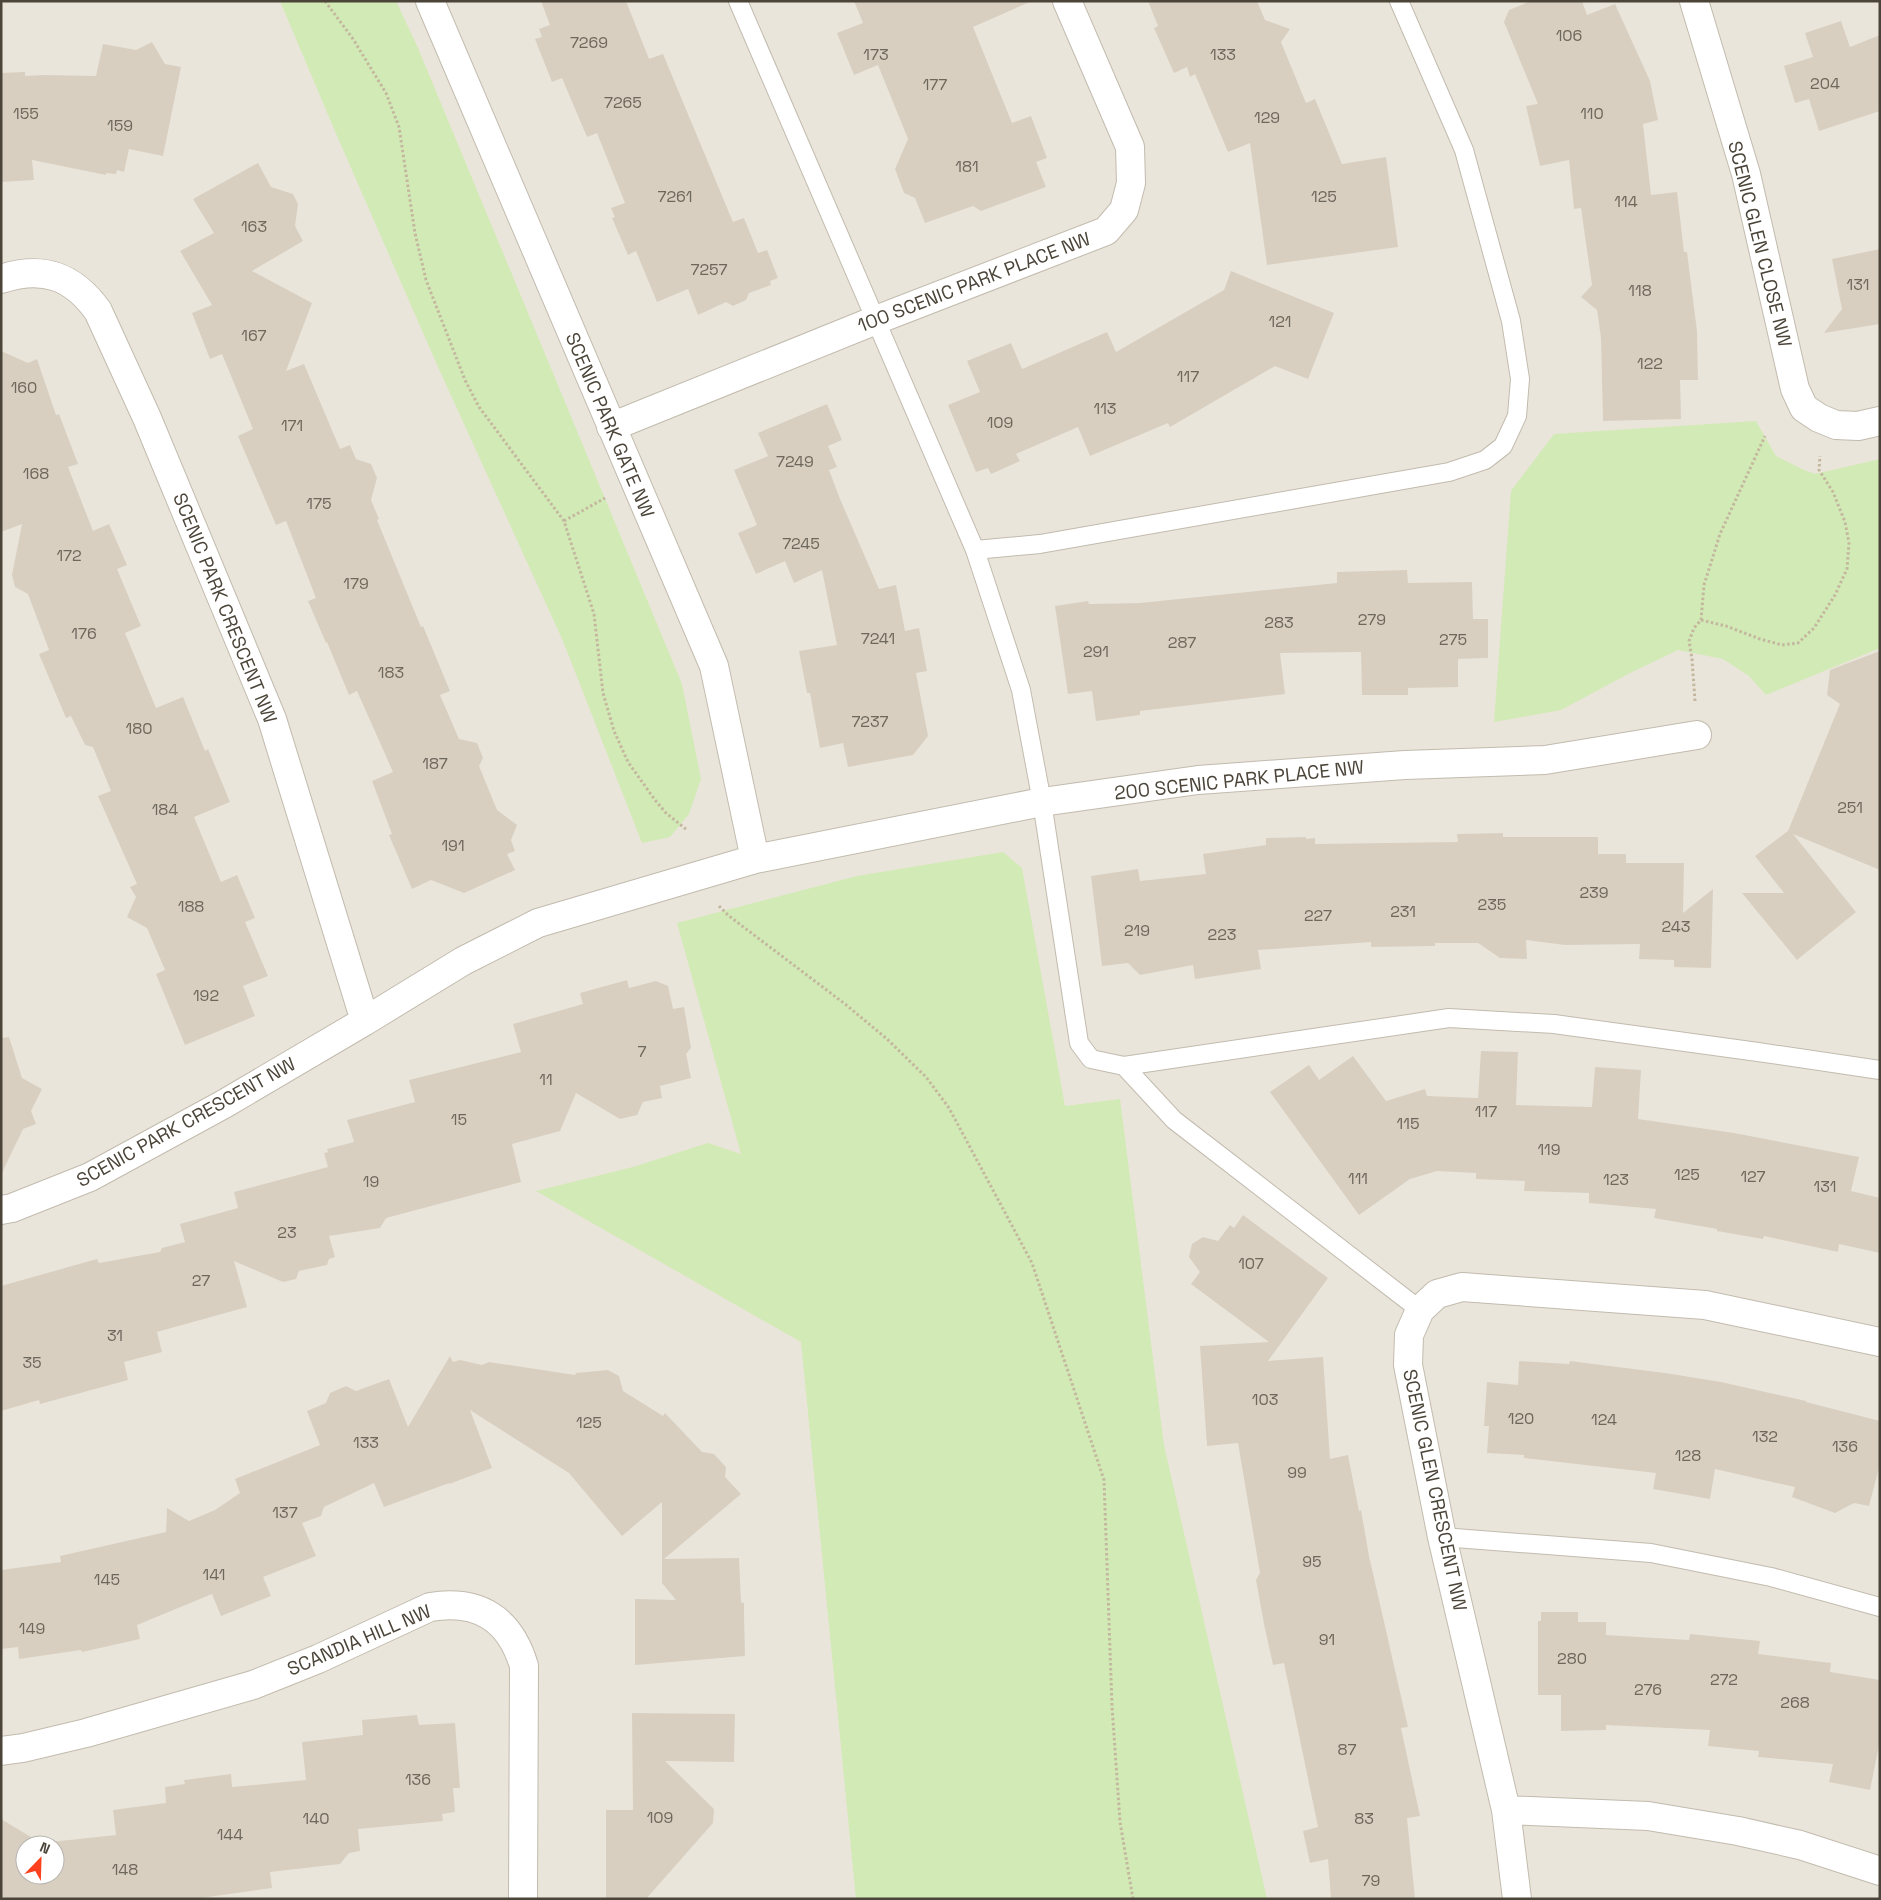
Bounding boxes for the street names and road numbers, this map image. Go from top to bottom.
street label: SCENIC GLEN CLOSE NW [1722,138,1798,350]
street label: 100 SCENIC PARK PLACE NW [854,226,1094,338]
street label: SCENIC PARK GATE NW [560,329,660,521]
street label: SCENIC PARK CRESCENT NW [167,489,283,727]
street label: 200 SCENIC PARK PLACE NW [1113,754,1365,806]
street label: SCENIC PARK CRESCENT NW [72,1051,300,1193]
street label: SCENIC GLEN CRESCENT NW [1397,1367,1473,1613]
street label: SCANDIA HILL NW [283,1598,435,1682]

